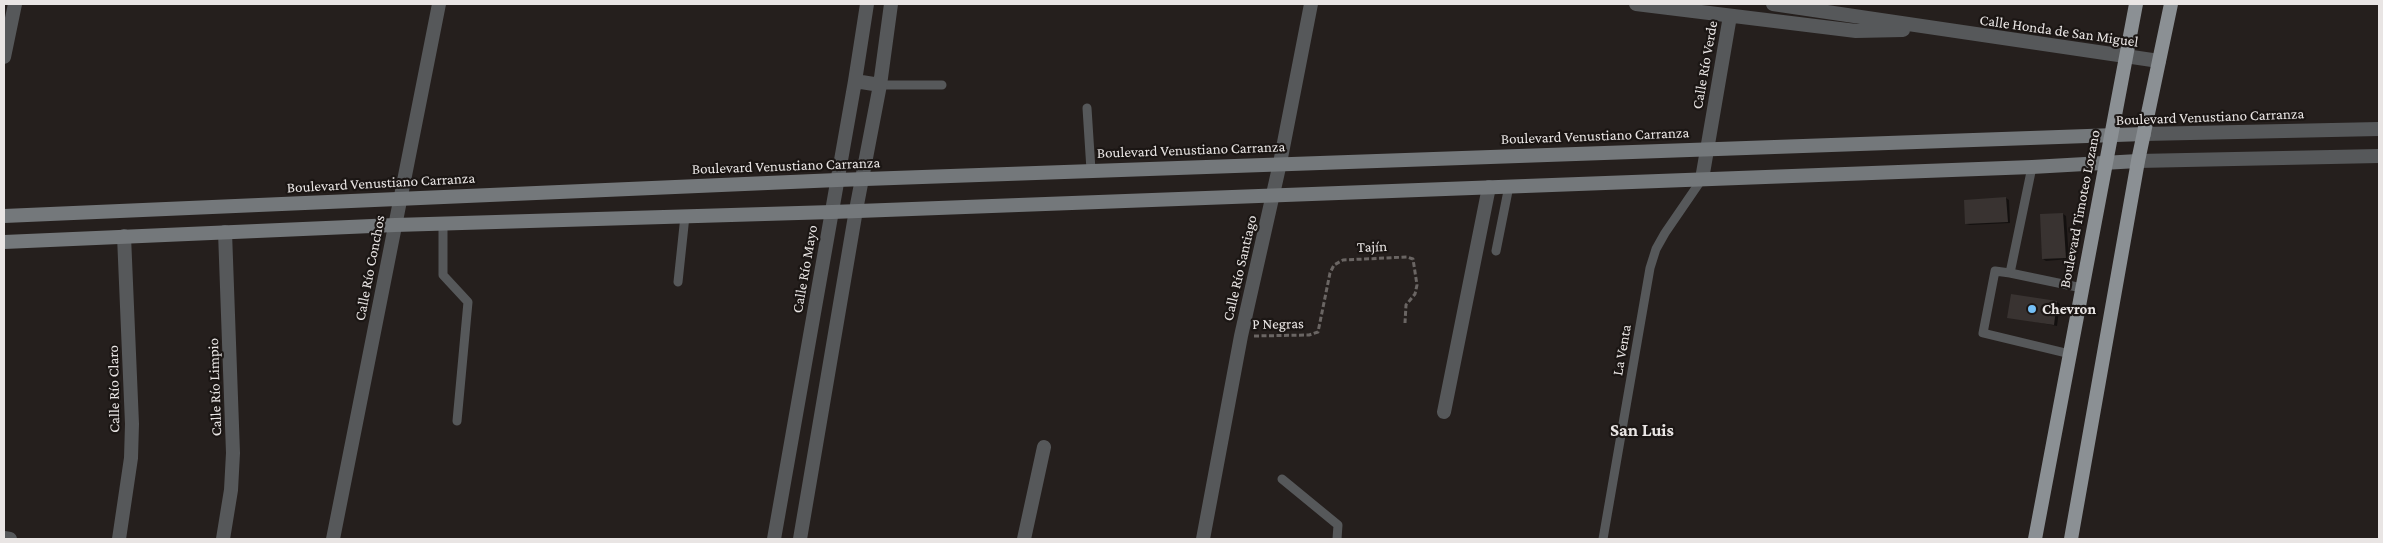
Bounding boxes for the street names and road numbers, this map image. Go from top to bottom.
street label: Calle Honda de San Miguel [1978,11,2140,51]
street label: Calle Río Verde [1688,19,1722,111]
street label: Boulevard Venustiano Carranza [2115,105,2305,129]
street label: Boulevard Venustiano Carranza [1500,124,1690,148]
street label: Boulevard Timoteo Lozano [2056,128,2104,290]
street label: Boulevard Venustiano Carranza [1096,138,1286,162]
street label: Boulevard Venustiano Carranza [691,154,881,178]
street label: Boulevard Venustiano Carranza [286,169,476,197]
street label: Calle Río Santiago [1219,213,1261,323]
street label: Calle Río Conchos [351,214,389,322]
street label: Calle Río Mayo [788,224,822,314]
street label: Tajín [1357,237,1387,257]
street label: P Negras [1252,315,1304,333]
street label: La Venta [1609,323,1635,377]
street label: Calle Río Limpio [204,338,226,436]
street label: Calle Río Claro [104,345,124,433]

